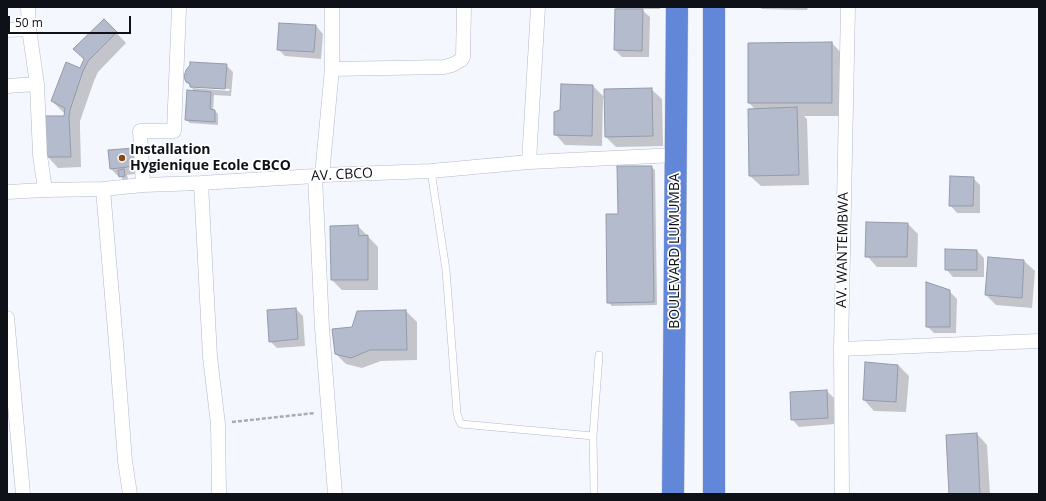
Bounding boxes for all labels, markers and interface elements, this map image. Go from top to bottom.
scale bar [10,8,133,34]
text: 50 m [15,14,43,31]
place label: Installation Hygienique Ecole CBCO [130,142,291,174]
marker: Installation Hygienique Ecole CBCO [117,153,127,163]
street label: AV. CBCO [311,165,373,185]
street label: BOULEVARD LUMUMBA [667,173,683,329]
street label: AV. WANTEMBWA [834,192,852,308]

